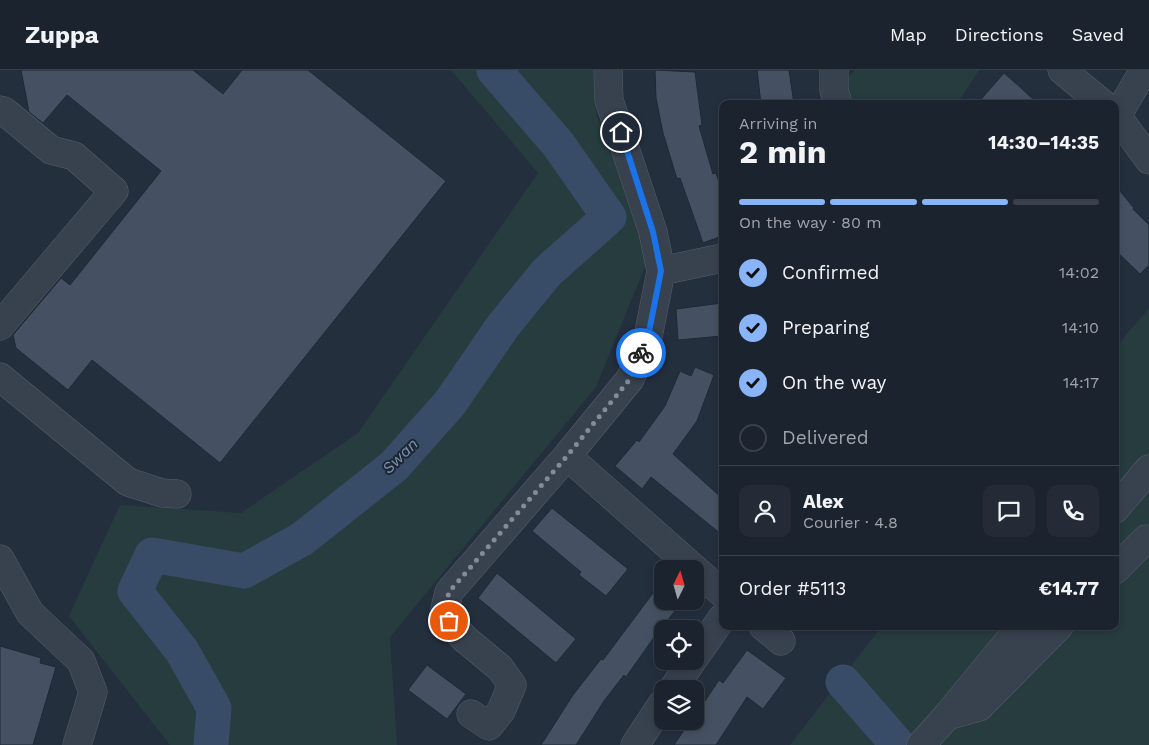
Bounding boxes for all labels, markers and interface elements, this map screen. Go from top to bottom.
text: Zuppa [25,21,99,49]
text: Map [890,24,927,45]
text: Directions [955,24,1044,45]
text: Saved [1072,24,1124,45]
pin [600,111,642,153]
text: Arriving in [739,114,817,133]
icon: home [607,118,635,146]
text: 14:30–14:35 [988,131,1099,154]
text: 2 min [739,133,827,171]
text: On the way · 80 m [739,213,882,232]
icon: check [739,259,767,287]
text: Confirmed [782,261,879,284]
text: 14:02 [1059,263,1099,282]
icon: check [739,314,767,342]
text: Preparing [782,316,869,339]
text: 14:10 [1062,318,1099,337]
courier [616,328,666,378]
icon: bike [627,339,655,367]
icon: check [739,369,767,397]
text: On the way [782,371,886,394]
text: 14:17 [1063,373,1099,392]
text: Delivered [782,426,869,449]
water label: Swan [378,434,422,478]
button: person [739,485,791,537]
button: chat [983,485,1035,537]
button: phone [1047,485,1099,537]
text: Alex [803,490,844,513]
text: Courier · 4.8 [803,513,898,532]
north arrow [654,560,704,610]
map controls [654,560,704,730]
text: Order #5113 [739,577,846,600]
text: €14.77 [1039,577,1099,600]
pin [428,600,470,642]
icon: bag [435,607,463,635]
button: locate [654,620,704,670]
button: layers [654,680,704,730]

